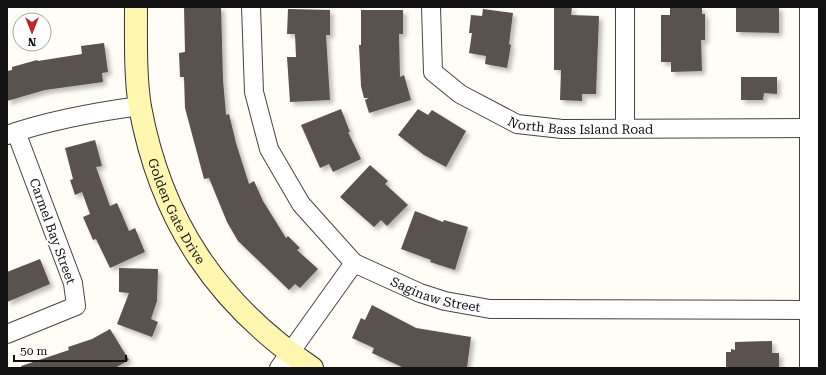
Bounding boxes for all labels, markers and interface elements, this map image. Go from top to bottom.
north arrow [12,12,52,52]
text: N [27,35,36,48]
street label: North Bass Island Road [505,114,654,137]
street label: Golden Gate Drive [145,156,208,267]
street label: Carmel Bay Street [26,176,79,286]
street label: Saginaw Street [388,274,482,315]
scale bar [14,337,126,363]
text: 50 m [20,344,47,358]

